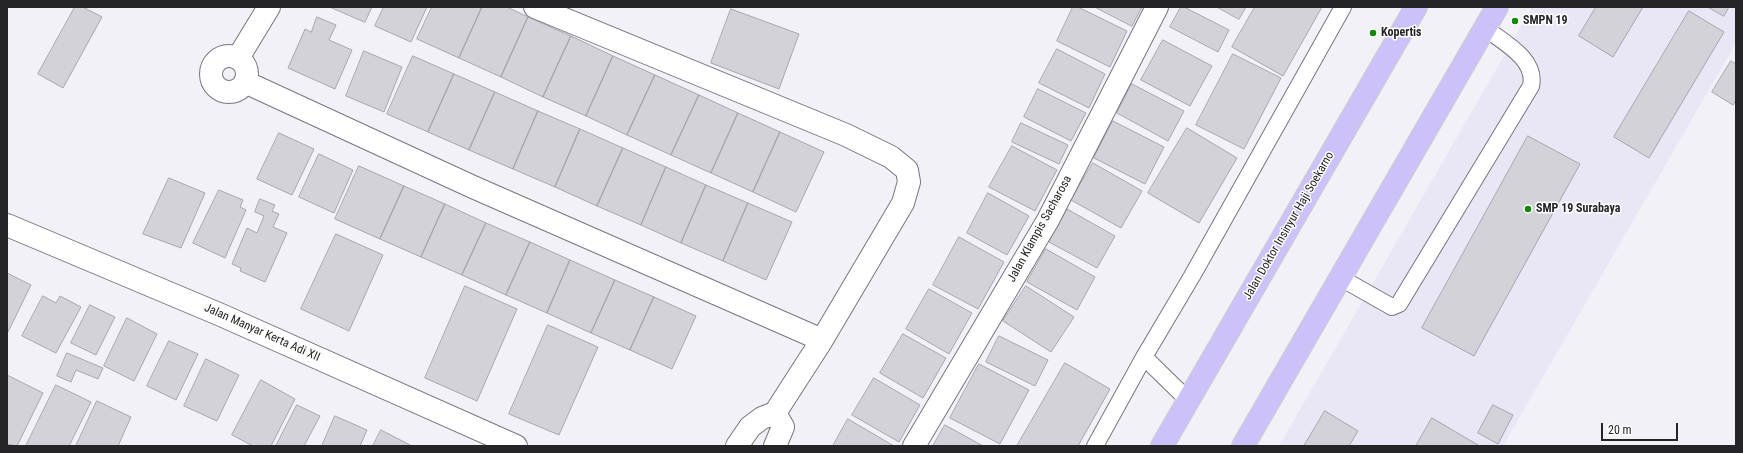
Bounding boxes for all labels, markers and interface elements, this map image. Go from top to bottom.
place label: SMPN 19 [1523,14,1568,28]
marker: SMPN 19 [1510,16,1520,26]
place label: Kopertis [1381,26,1422,40]
marker: Kopertis [1368,28,1378,38]
street label: Jalan Doktor Insinyur Haji Soekarno [1241,149,1337,303]
street label: Jalan Klampis Sacharosa [1005,173,1075,285]
place label: SMP 19 Surabaya [1536,202,1620,216]
marker: SMP 19 Surabaya [1523,204,1533,214]
street label: Jalan Manyar Kerta Adi XII [202,301,322,365]
scale bar [1603,415,1680,441]
text: 20 m [1608,423,1632,437]

